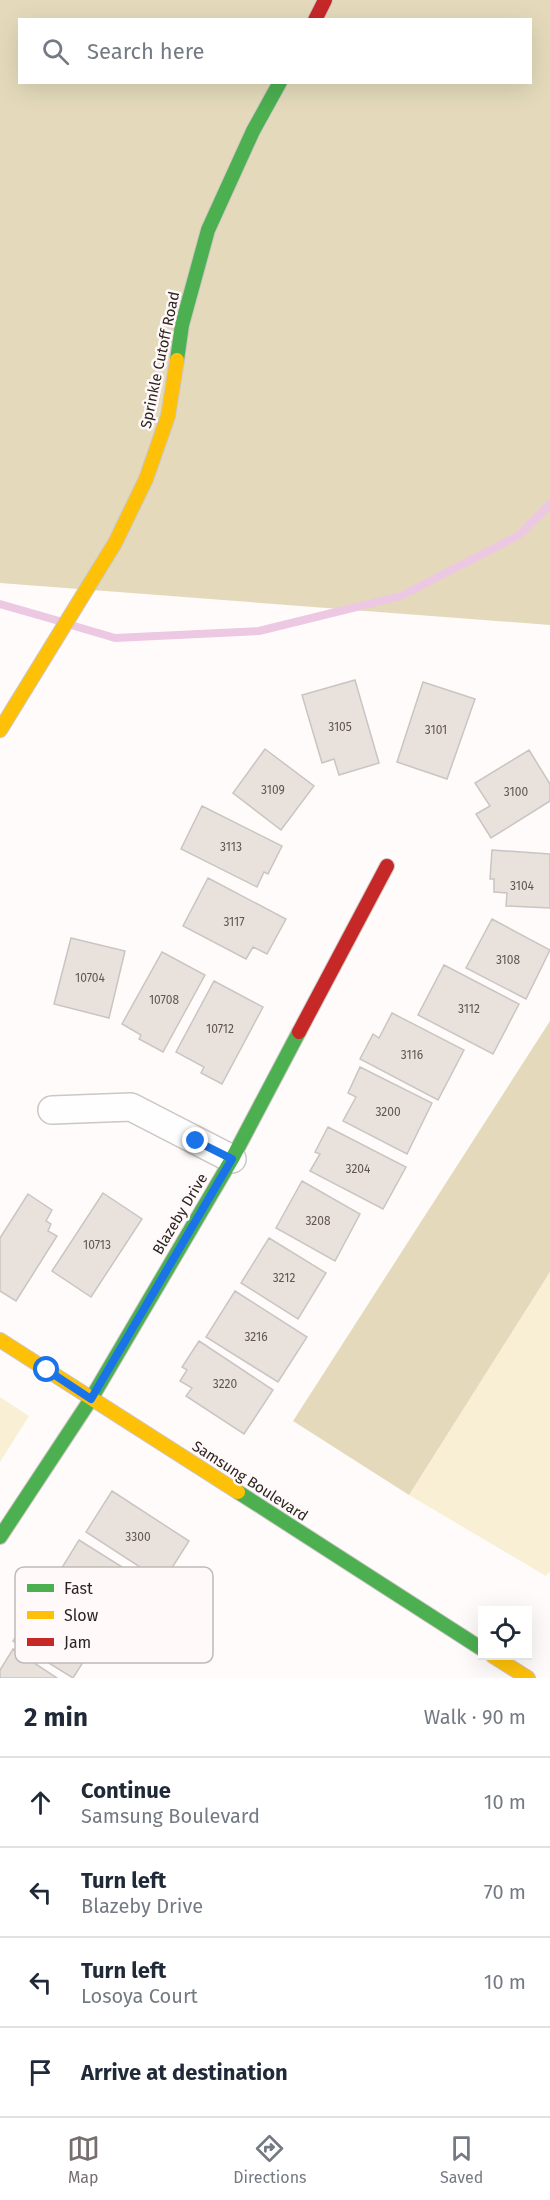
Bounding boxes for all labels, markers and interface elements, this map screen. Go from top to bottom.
search box [18,18,532,84]
icon: search [39,35,72,68]
text: Search here [87,38,205,65]
street label: Sprinkle Cutoff Road [137,290,183,430]
house number: 3105 [328,720,352,734]
house number: 3101 [425,723,447,737]
house number: 3109 [261,783,285,797]
house number: 3100 [504,785,528,799]
house number: 3113 [220,840,242,854]
house number: 3104 [510,879,535,893]
house number: 3117 [223,915,245,929]
house number: 3108 [496,953,520,967]
house number: 10704 [75,971,106,985]
house number: 10708 [149,993,179,1007]
house number: 3112 [458,1002,480,1016]
house number: 10712 [206,1022,234,1036]
house number: 3116 [401,1048,423,1062]
house number: 3200 [375,1105,401,1119]
route end [182,1127,208,1153]
house number: 3204 [346,1162,371,1176]
street label: Blazeby Drive [149,1170,211,1258]
house number: 3208 [305,1214,331,1228]
house number: 10713 [83,1238,111,1252]
house number: 3212 [273,1271,295,1285]
house number: 3216 [244,1330,268,1344]
route start [33,1356,59,1382]
house number: 3220 [213,1377,238,1391]
street label: Samsung Boulevard [189,1437,311,1525]
house number: 3300 [125,1530,151,1544]
legend [15,1567,213,1663]
text: Fast [64,1579,93,1598]
text: Slow [64,1606,99,1625]
map controls [478,1606,532,1660]
button: locate [478,1606,532,1660]
text: Jam [64,1633,91,1652]
text: 2 min [24,1702,88,1733]
text: Walk · 90 m [424,1705,526,1729]
text: Continue [81,1777,171,1804]
icon: ahead [24,1786,57,1819]
text: 10 m [484,1790,526,1814]
text: Samsung Boulevard [81,1804,260,1828]
text: Turn left [81,1867,166,1894]
icon: left [24,1876,57,1909]
text: 70 m [484,1880,526,1904]
text: Blazeby Drive [81,1894,203,1918]
text: Turn left [81,1957,166,1984]
icon: left [24,1966,57,1999]
text: 10 m [484,1970,526,1994]
text: Losoya Court [81,1984,198,2008]
icon: arrive [24,2056,57,2089]
text: Arrive at destination [81,2059,288,2086]
tab: Map [67,2132,100,2187]
tab: Directions [233,2132,307,2187]
tab: Saved [440,2132,483,2187]

